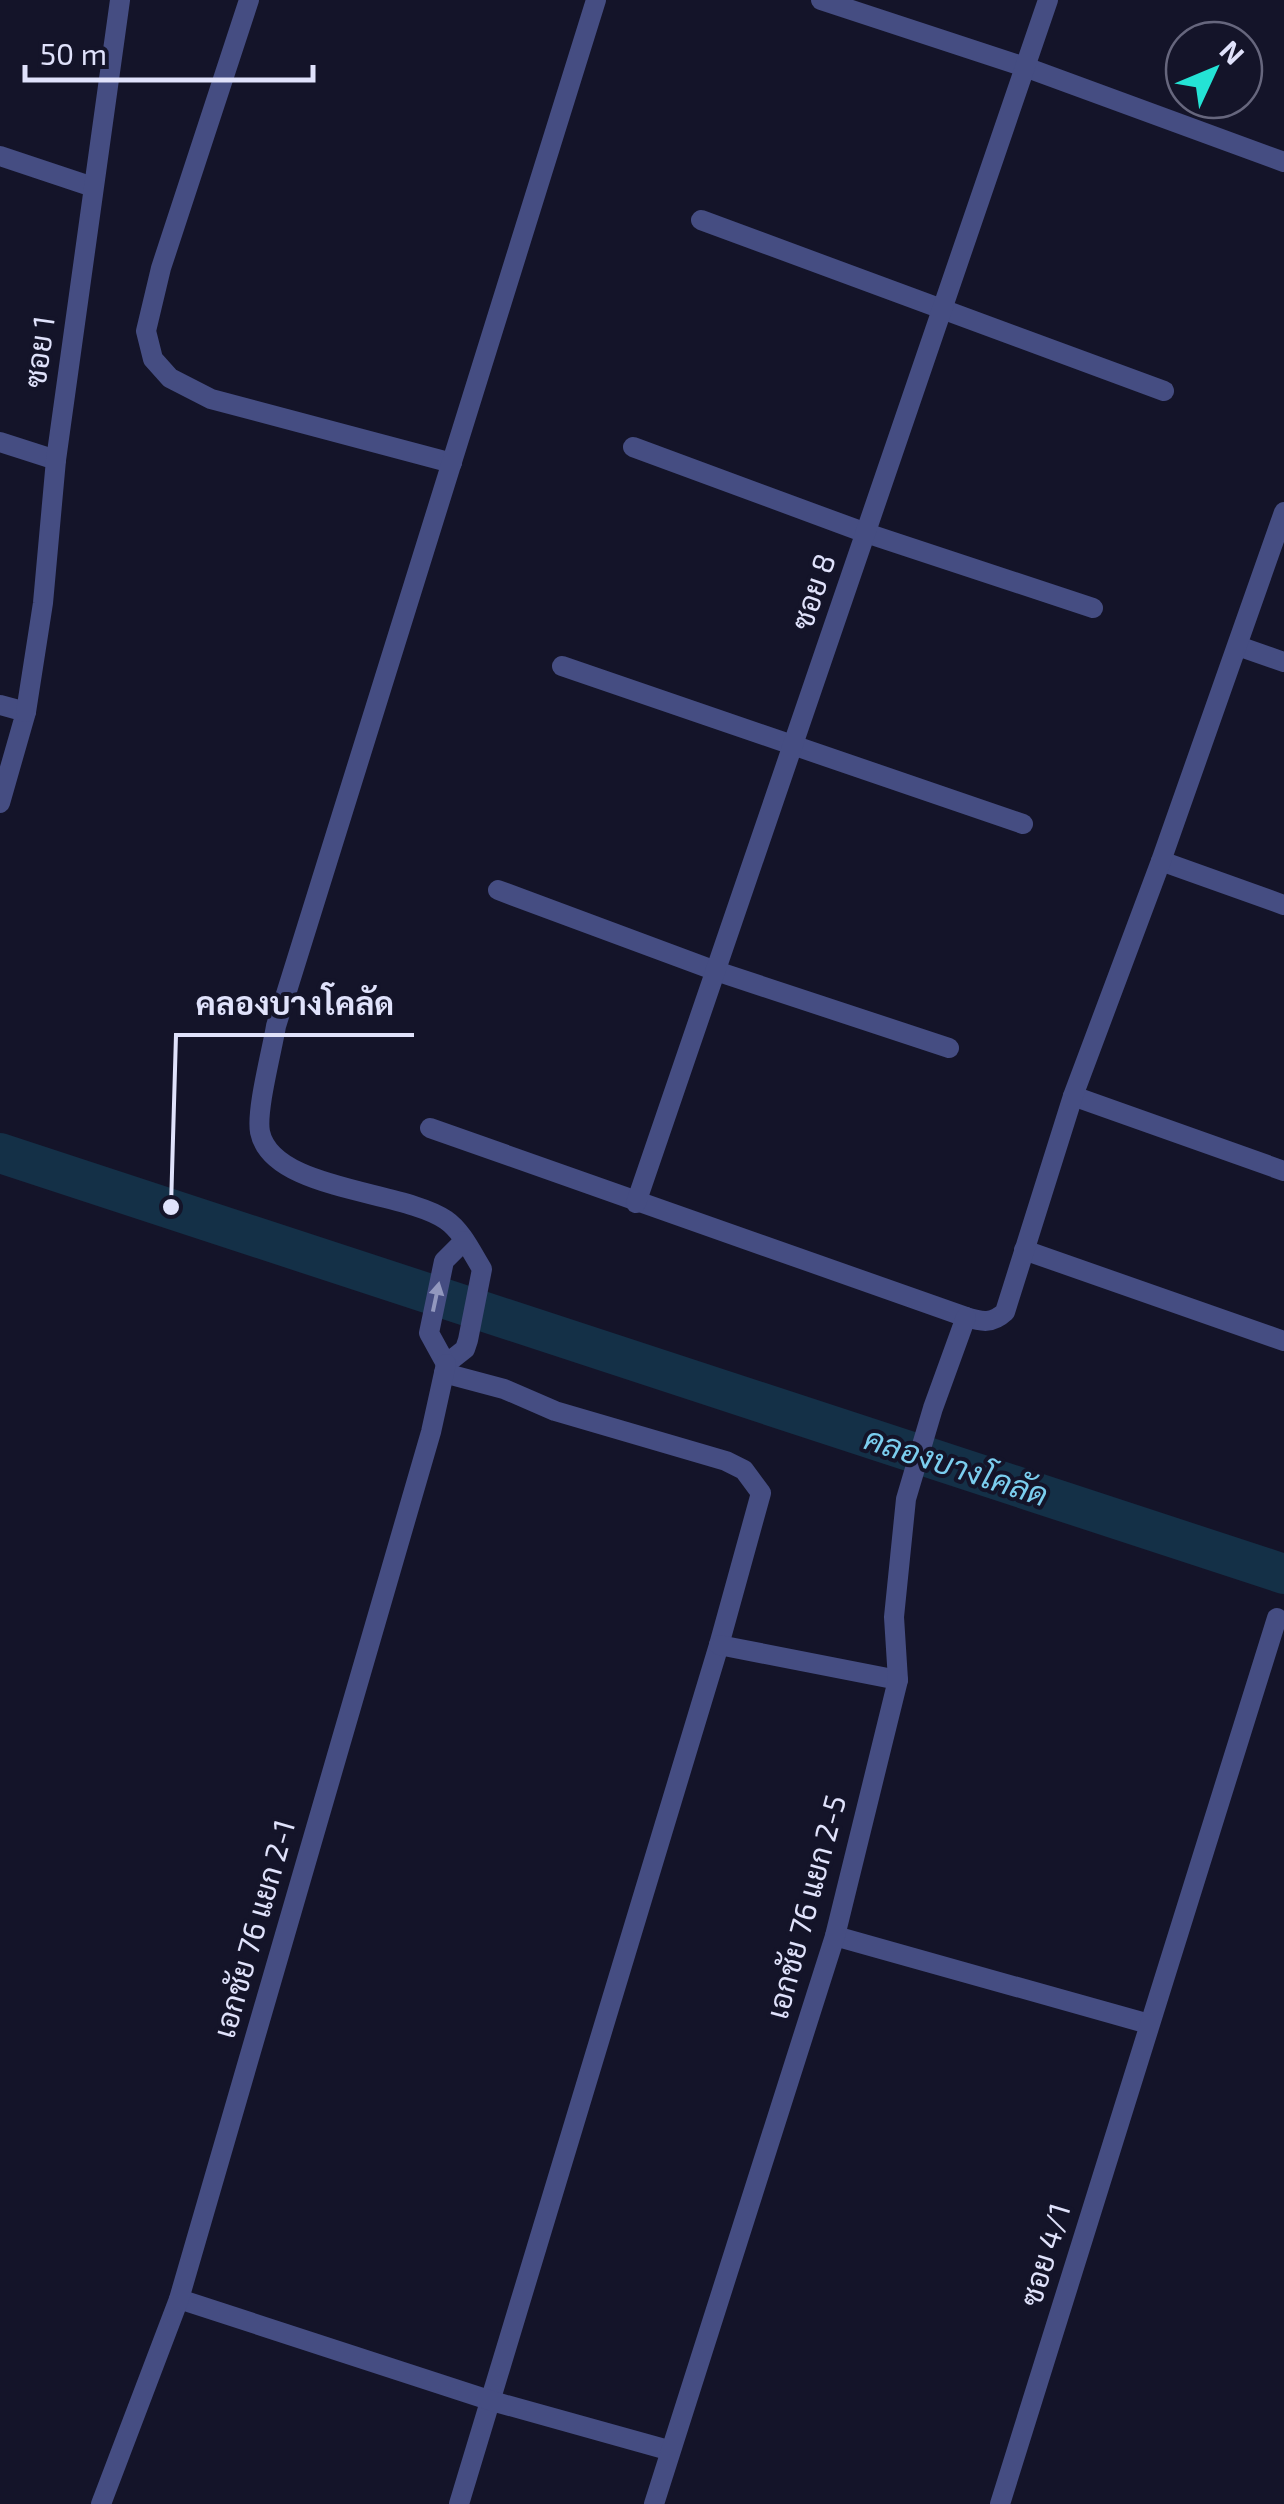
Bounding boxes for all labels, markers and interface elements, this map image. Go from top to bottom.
scale bar [25,20,312,82]
north arrow [1164,20,1264,120]
text: N [1213,33,1252,71]
text: 50 m [40,35,107,71]
street label: ซอย 1 [15,314,61,390]
street label: ซอย 8 [782,549,842,634]
callout: คลองบางโคลัด [176,973,414,1035]
text: คลองบางโคลัด [196,982,394,1021]
one-way arrow [429,1281,445,1312]
water label: คลองบางโคลัด [860,1418,1053,1513]
street label: เอกชัย 76 แยก 2-5 [758,1791,852,2022]
street label: เอกชัย 76 แยก 2-1 [205,1815,301,2042]
street label: ซอย 4/1 [1011,2199,1077,2310]

